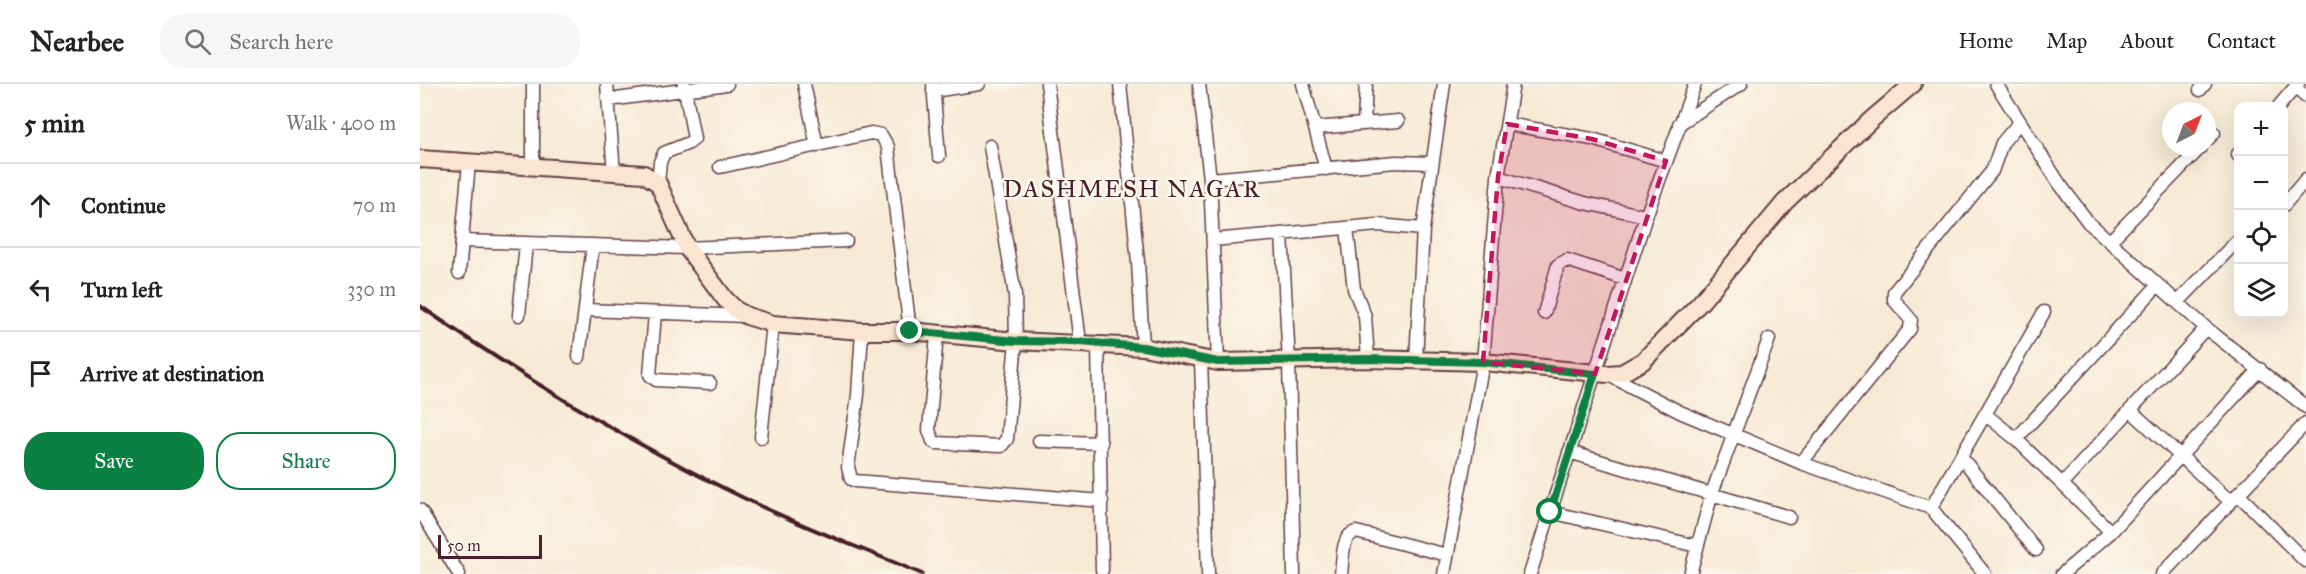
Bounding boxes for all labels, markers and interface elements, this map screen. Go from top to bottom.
search box [160,14,580,68]
text: Nearbee [30,24,124,59]
icon: search [181,25,214,58]
text: Search here [229,28,333,55]
text: Home [1958,28,2013,54]
text: Map [2046,28,2087,54]
text: About [2120,28,2174,54]
text: Contact [2207,28,2276,54]
north arrow [2162,102,2216,156]
map controls [2234,102,2288,318]
button: + [2234,102,2288,156]
text: 5 min [24,107,85,139]
text: Walk · 400 m [286,111,396,135]
button: − [2234,156,2288,210]
district label: DASHMESH NAGAR [1003,174,1261,204]
icon: ahead [24,189,57,222]
text: Continue [81,192,166,219]
text: 70 m [353,193,396,217]
button: locate [2234,210,2288,264]
button: layers [2234,264,2288,318]
icon: left [24,273,57,306]
text: Turn left [81,276,163,303]
text: 330 m [347,277,396,301]
route end [896,317,922,343]
icon: arrive [24,357,57,390]
text: Arrive at destination [81,360,264,387]
button: Save [24,432,204,490]
button: Share [216,432,396,490]
route start [1536,498,1562,524]
scale bar [438,532,542,560]
text: 50 m [447,536,481,555]

